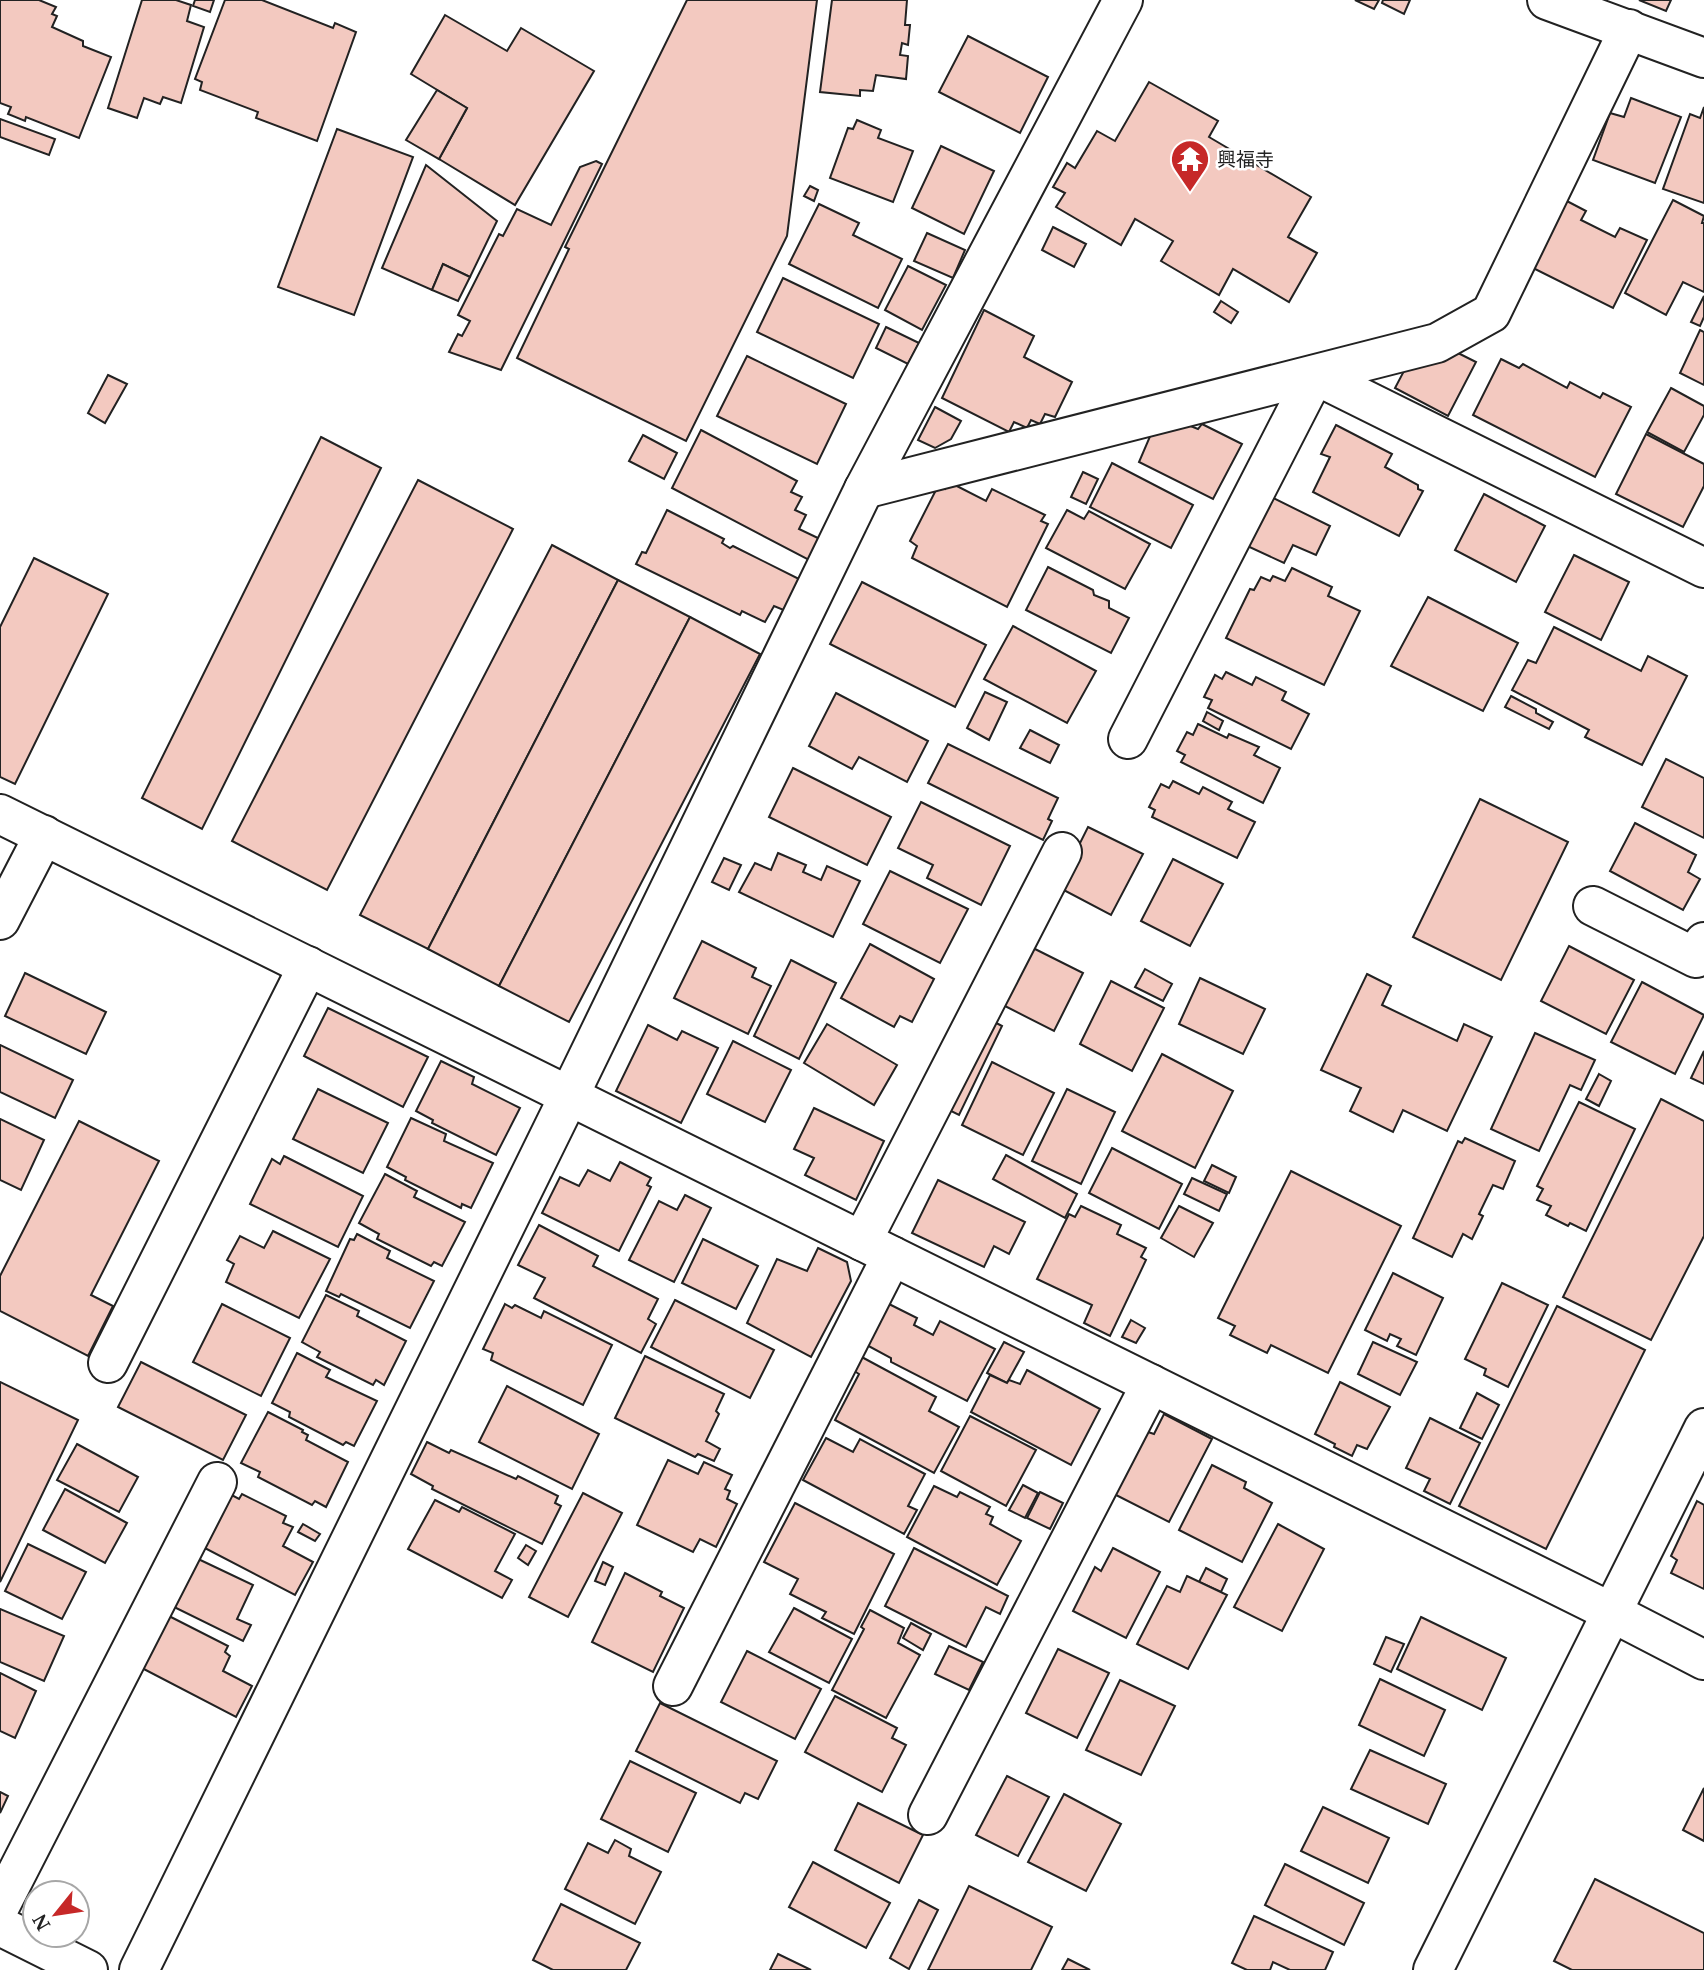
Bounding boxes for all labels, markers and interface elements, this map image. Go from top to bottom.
temple icon: 興福寺 [1169,138,1211,193]
place label: 興福寺 [1217,146,1274,172]
north arrow [21,1879,91,1949]
text: N [26,1909,56,1935]

